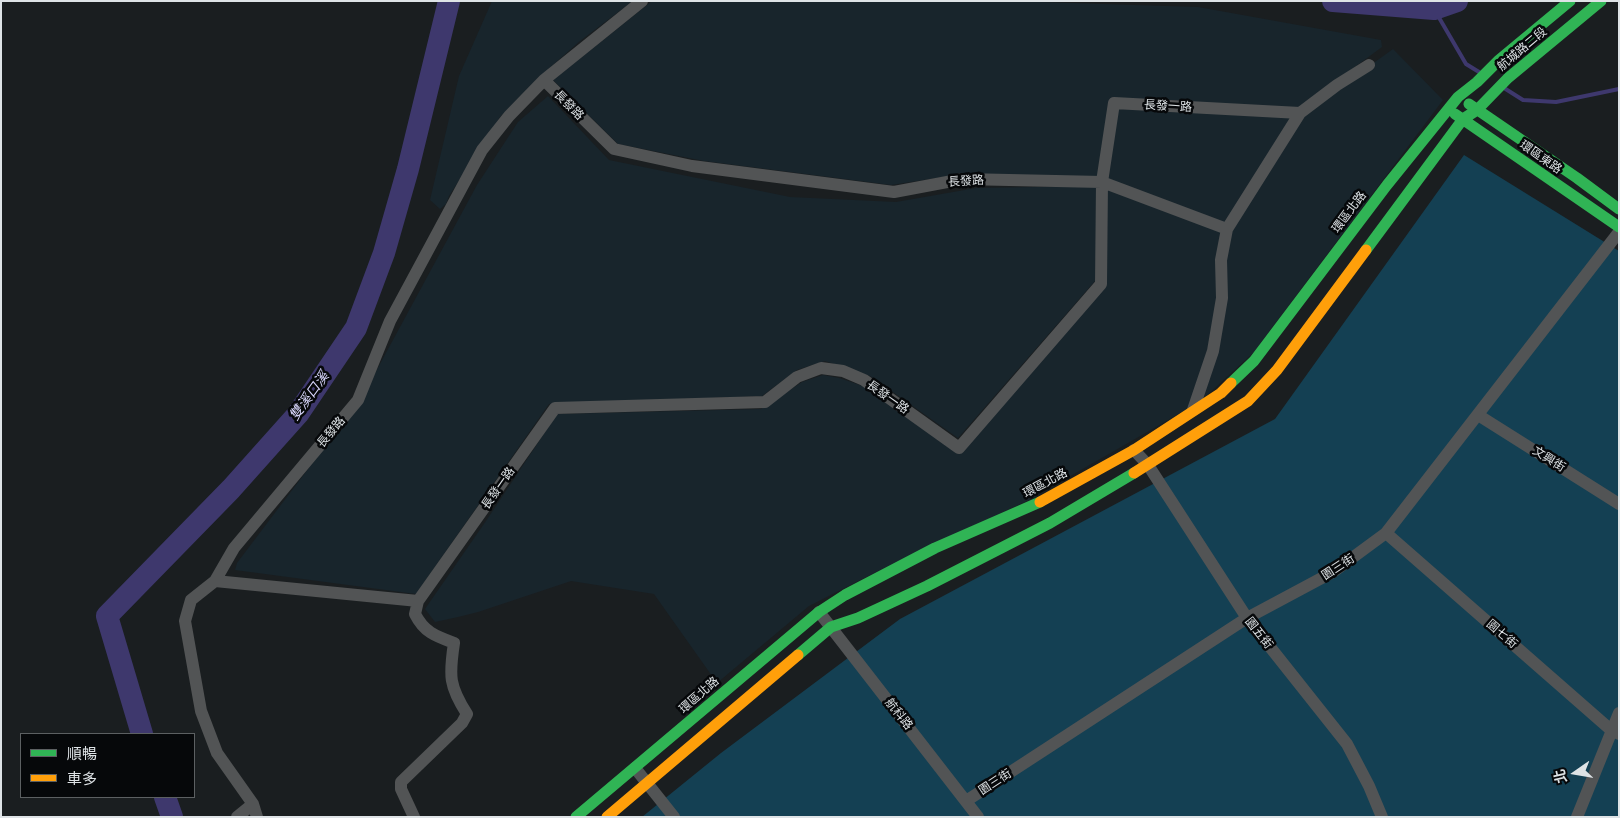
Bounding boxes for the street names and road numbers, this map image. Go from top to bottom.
street label: 航城路二段 [1494,24,1550,74]
street label: 長發路 [551,87,587,123]
street label: 長發一路 [1144,98,1192,114]
street label: 環區東路 [1517,137,1565,177]
street label: 長發路 [948,173,984,189]
street label: 環區北路 [1329,188,1369,236]
street label: 長發一路 [864,377,912,417]
street label: 長發路 [314,414,348,450]
street label: 文興街 [1530,443,1568,475]
street label: 長發一路 [478,464,518,512]
street label: 環區北路 [1020,465,1070,501]
street label: 園三街 [1319,551,1357,583]
street label: 園五街 [1242,614,1276,652]
street label: 園七街 [1484,617,1520,651]
street label: 環區北路 [676,674,722,716]
street label: 航科路 [882,695,916,733]
street label: 園三街 [976,766,1014,798]

